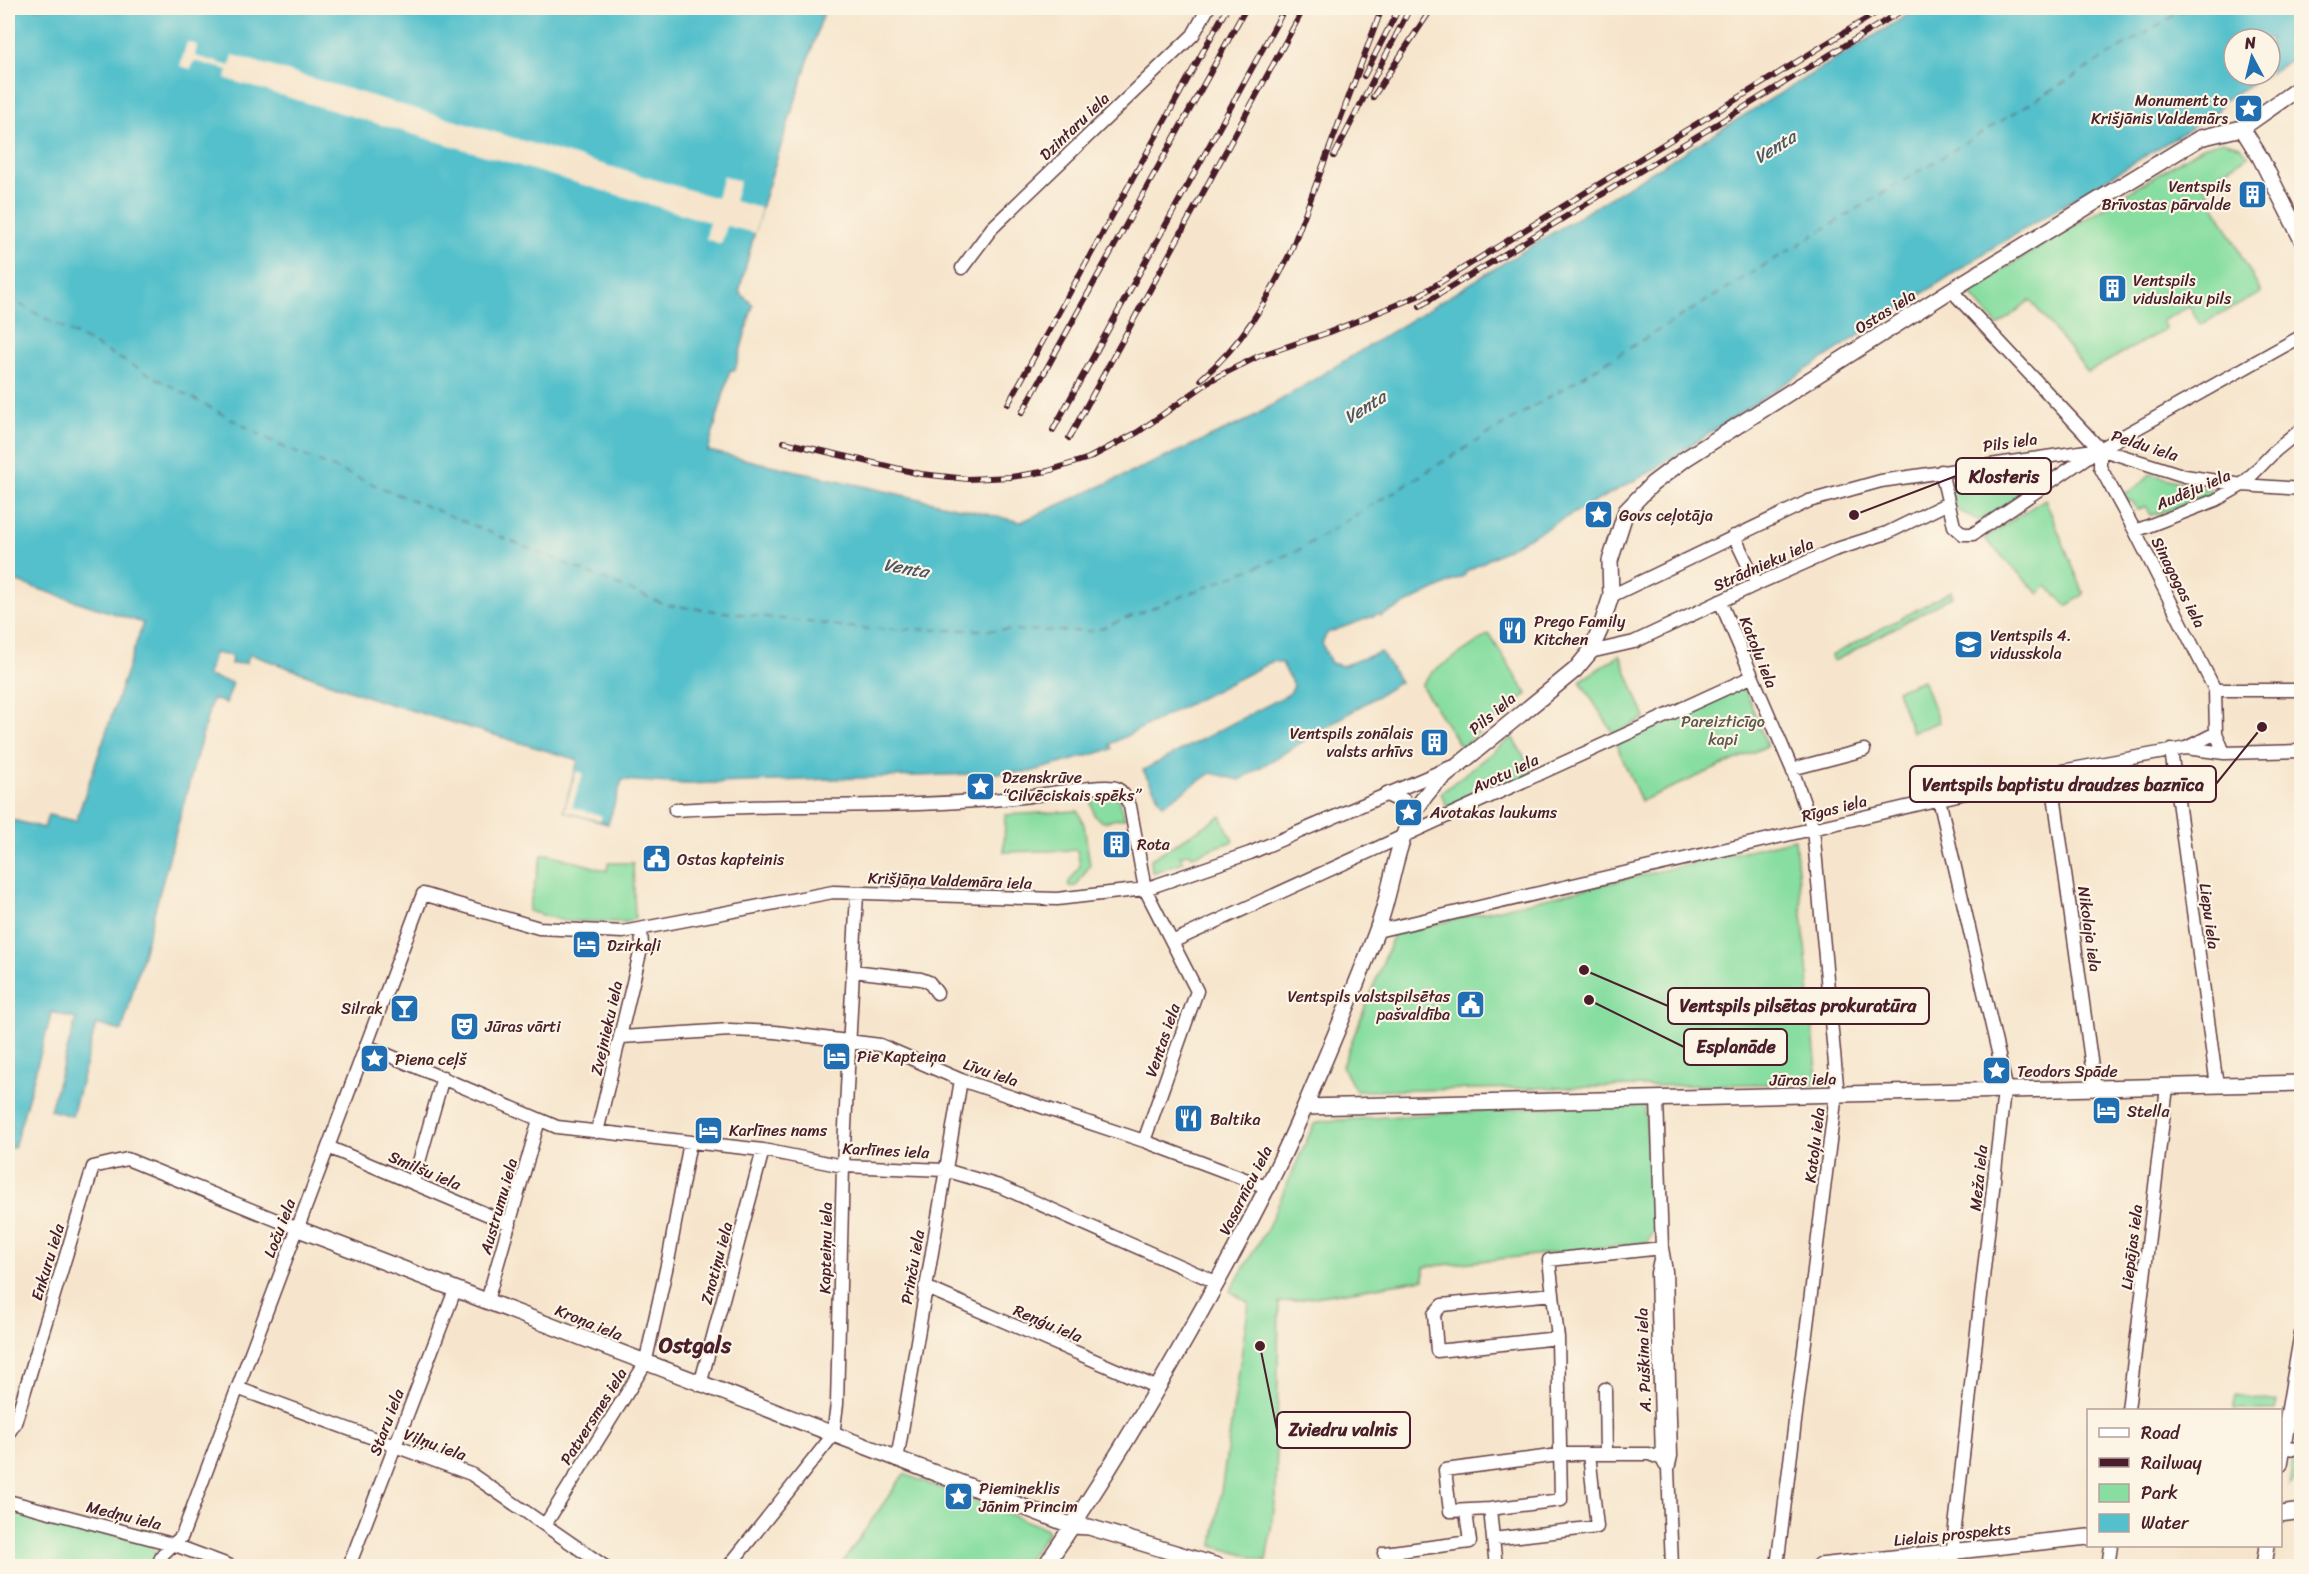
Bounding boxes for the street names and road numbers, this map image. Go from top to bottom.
street label: Dzintaru iela [1032,85,1117,168]
street label: Ostas iela [1849,281,1922,342]
street label: Peldu iela [2108,421,2183,470]
street label: Pils iela [1981,424,2039,461]
street label: Audēju iela [2150,460,2236,519]
street label: Strādnieku iela [1708,529,1818,600]
street label: Sinagogas iela [2143,531,2214,633]
street label: Katoļu iela [1731,612,1786,693]
street label: Pils iela [1462,685,1523,742]
street label: Avotu iela [1466,745,1544,802]
street label: Rīgas iela [1798,786,1870,831]
street label: Krišjāņa Valdemāra iela [867,863,1033,898]
street label: Liepu iela [2191,881,2228,951]
street label: Nikolaja iela [2069,884,2110,974]
street label: Zvejnieku iela [582,978,631,1078]
street label: Ventas iela [1136,999,1189,1081]
street label: Līvu iela [959,1050,1022,1095]
street label: Jūras iela [1768,1064,1837,1095]
street label: Katoļu iela [1796,1106,1833,1184]
street label: Karlīnes iela [842,1134,931,1167]
street label: Vasarnīcu iela [1210,1140,1280,1240]
street label: Smilšu iela [384,1142,467,1199]
street label: Meža iela [1961,1143,1996,1213]
street label: Austrumu iela [471,1155,526,1259]
street label: Loču iela [255,1193,304,1262]
street label: Kapteiņu iela [810,1202,841,1294]
street label: Liepājas iela [2112,1203,2151,1291]
street label: Enkuru iela [22,1219,73,1304]
street label: Znotiņu iela [692,1219,741,1308]
street label: Prinču iela [892,1227,933,1307]
street label: Kroņa iela [551,1296,628,1349]
street label: Reņģu iela [1009,1296,1088,1351]
street label: A. Puškina iela [1627,1307,1660,1414]
street label: Patversmes iela [552,1362,635,1471]
street label: Staru iela [360,1384,413,1460]
street label: Viļņu iela [399,1420,471,1470]
street label: Medņu iela [83,1492,165,1539]
street label: Lielais prospekts [1892,1514,2012,1555]

